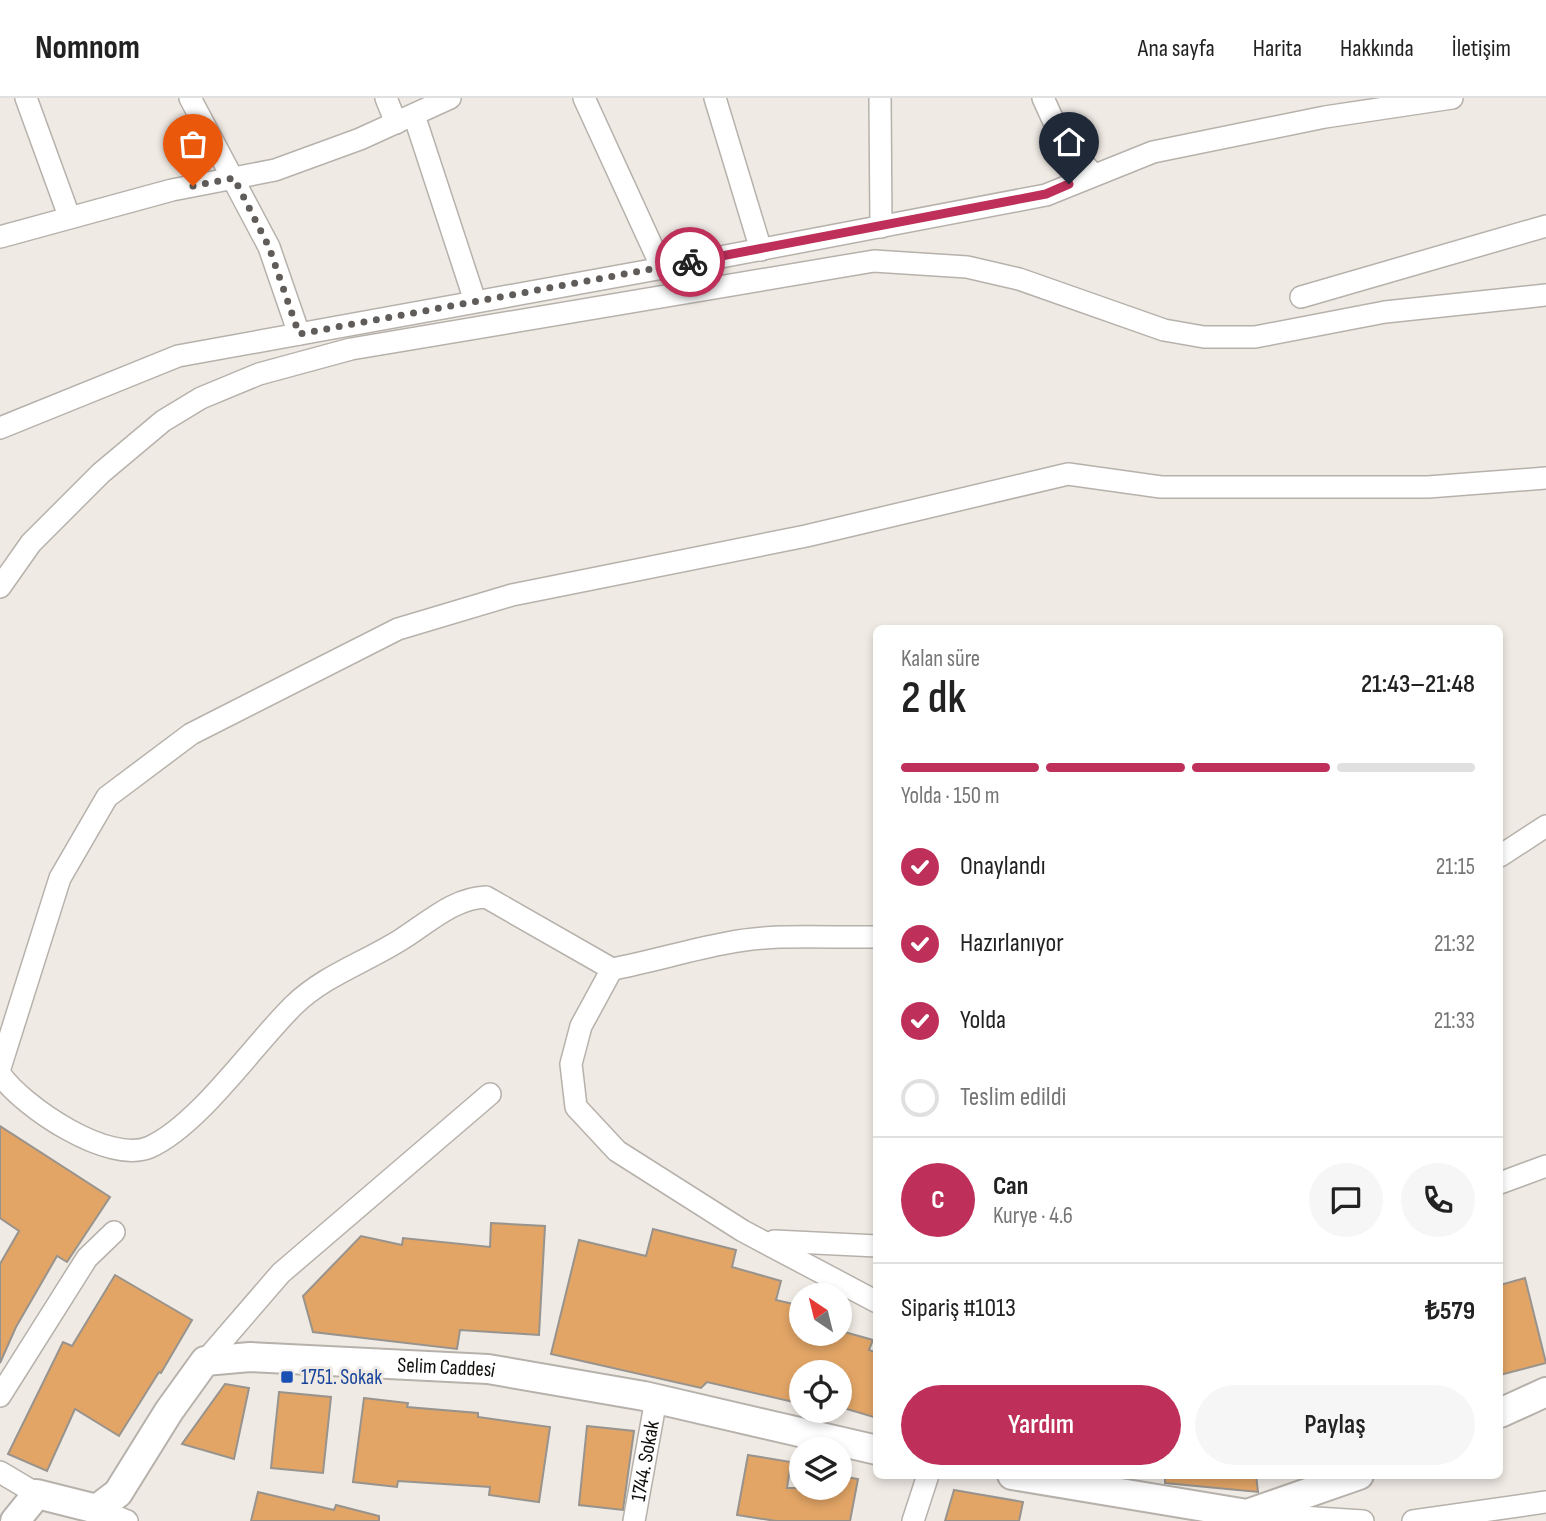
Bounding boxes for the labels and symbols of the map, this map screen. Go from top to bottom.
pin [1039,112,1099,184]
pin [163,114,223,186]
courier [655,227,725,297]
north arrow [789,1283,852,1346]
street label: Selim Caddesi [397,1352,497,1383]
place label: 1751. Sokak [301,1365,382,1390]
marker: 1751. Sokak [279,1369,295,1385]
street label: 1744. Sokak [625,1419,664,1503]

